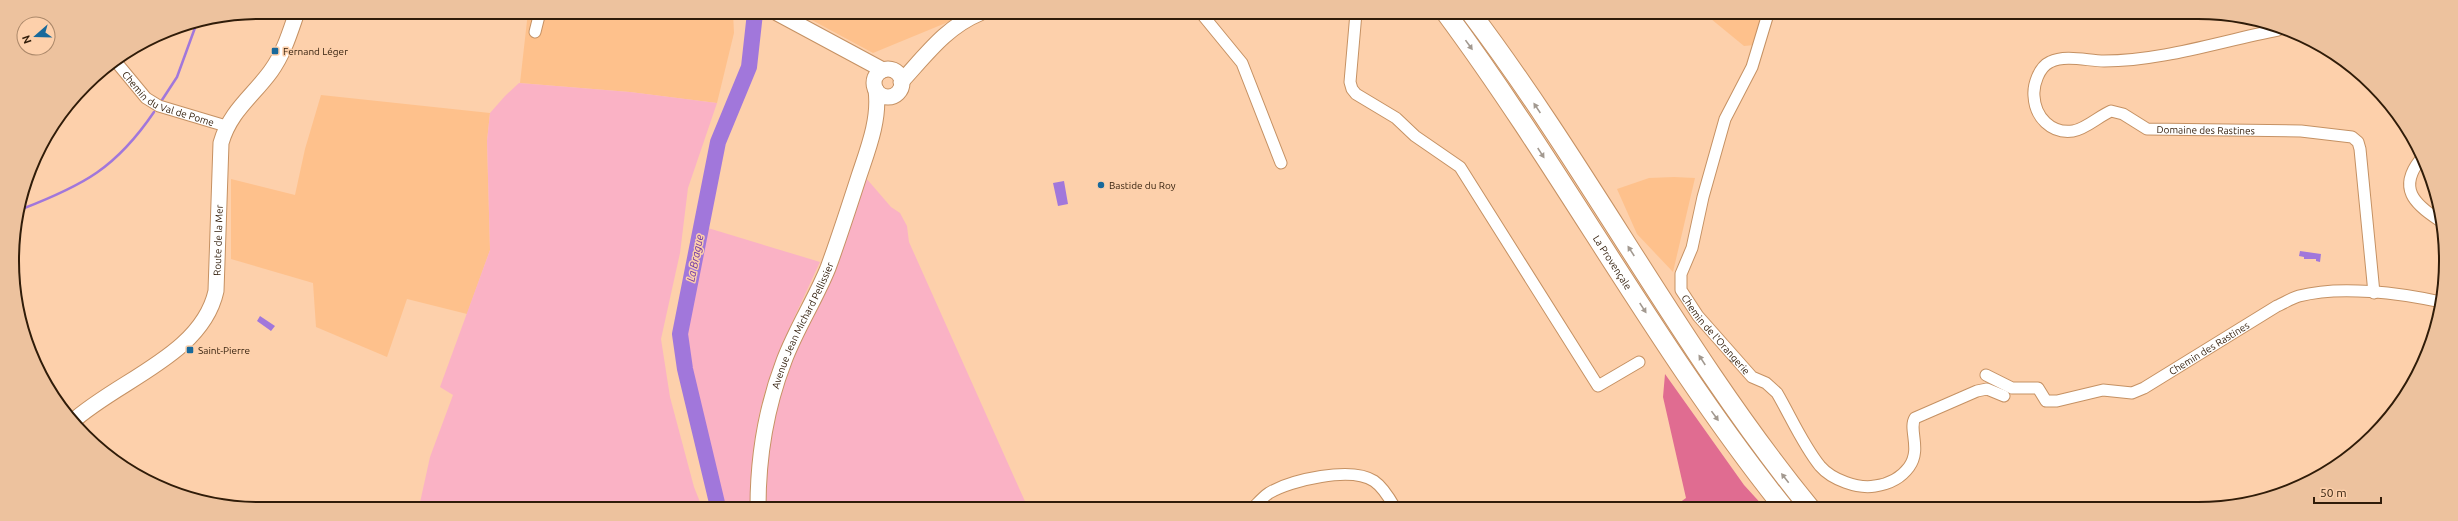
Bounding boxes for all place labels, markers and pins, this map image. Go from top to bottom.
marker: Fernand Léger [270,46,280,56]
place label: Fernand Léger [283,46,348,57]
marker: Bastide du Roy [1096,180,1106,190]
place label: Bastide du Roy [1109,180,1176,191]
marker: Saint-Pierre [185,345,195,355]
place label: Saint-Pierre [198,345,250,356]

